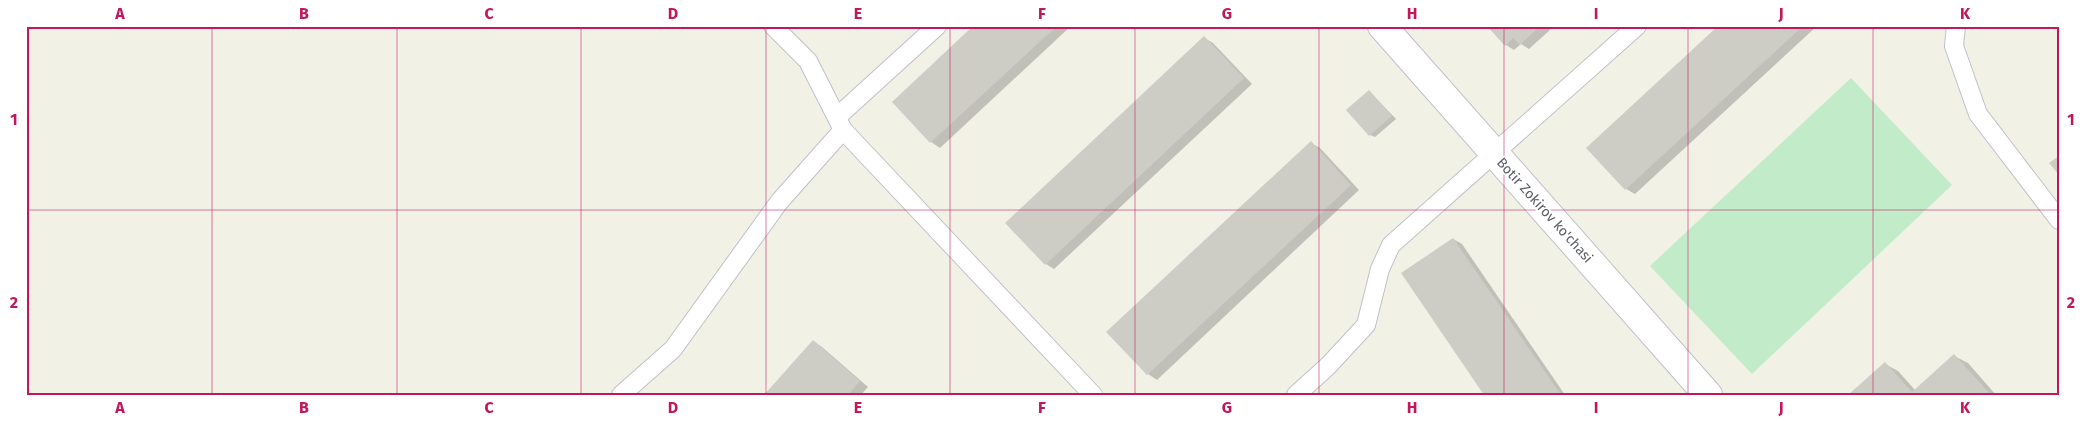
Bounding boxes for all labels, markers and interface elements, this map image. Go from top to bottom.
text: A [114,4,125,23]
text: B [299,4,309,23]
text: C [484,4,494,23]
text: D [668,4,678,23]
text: E [854,4,862,23]
text: F [1038,4,1046,23]
text: G [1222,4,1232,23]
text: H [1407,4,1417,23]
text: I [1594,4,1598,23]
text: J [1777,4,1784,23]
text: K [1960,4,1971,23]
text: 1 [10,110,18,129]
text: 1 [2067,110,2075,129]
street label: Botir Zokirov ko'chasi [1493,154,1596,266]
text: 2 [10,293,18,312]
text: 2 [2067,293,2075,312]
text: A [114,398,125,417]
text: B [299,398,309,417]
text: C [484,398,494,417]
text: D [668,398,678,417]
text: E [854,398,862,417]
text: F [1038,398,1046,417]
text: G [1222,398,1232,417]
text: H [1407,398,1417,417]
text: I [1594,398,1598,417]
text: J [1777,398,1784,417]
text: K [1960,398,1971,417]

